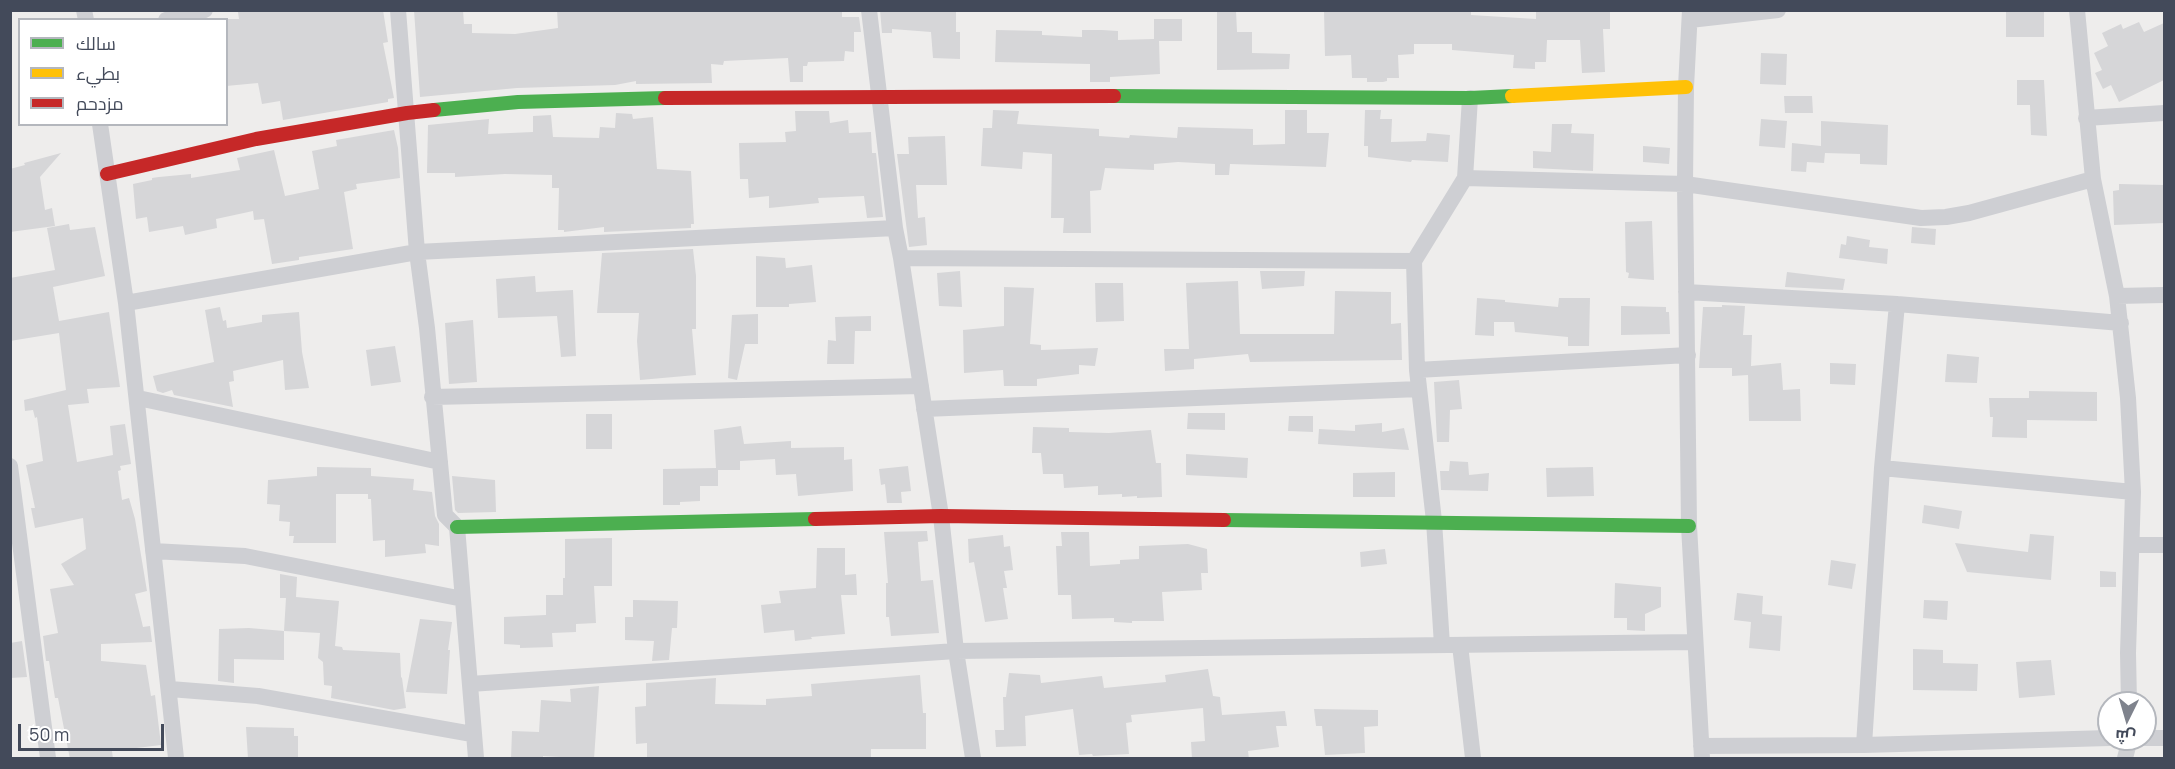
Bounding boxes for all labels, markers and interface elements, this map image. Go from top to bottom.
legend [18,18,228,126]
text: سالك [76,31,116,55]
text: بطيء [76,61,120,85]
text: مزدحم [76,91,124,115]
north arrow [2097,691,2157,751]
scale bar [21,712,166,750]
text: 50 m [29,722,69,746]
text: ش [2114,725,2137,749]

